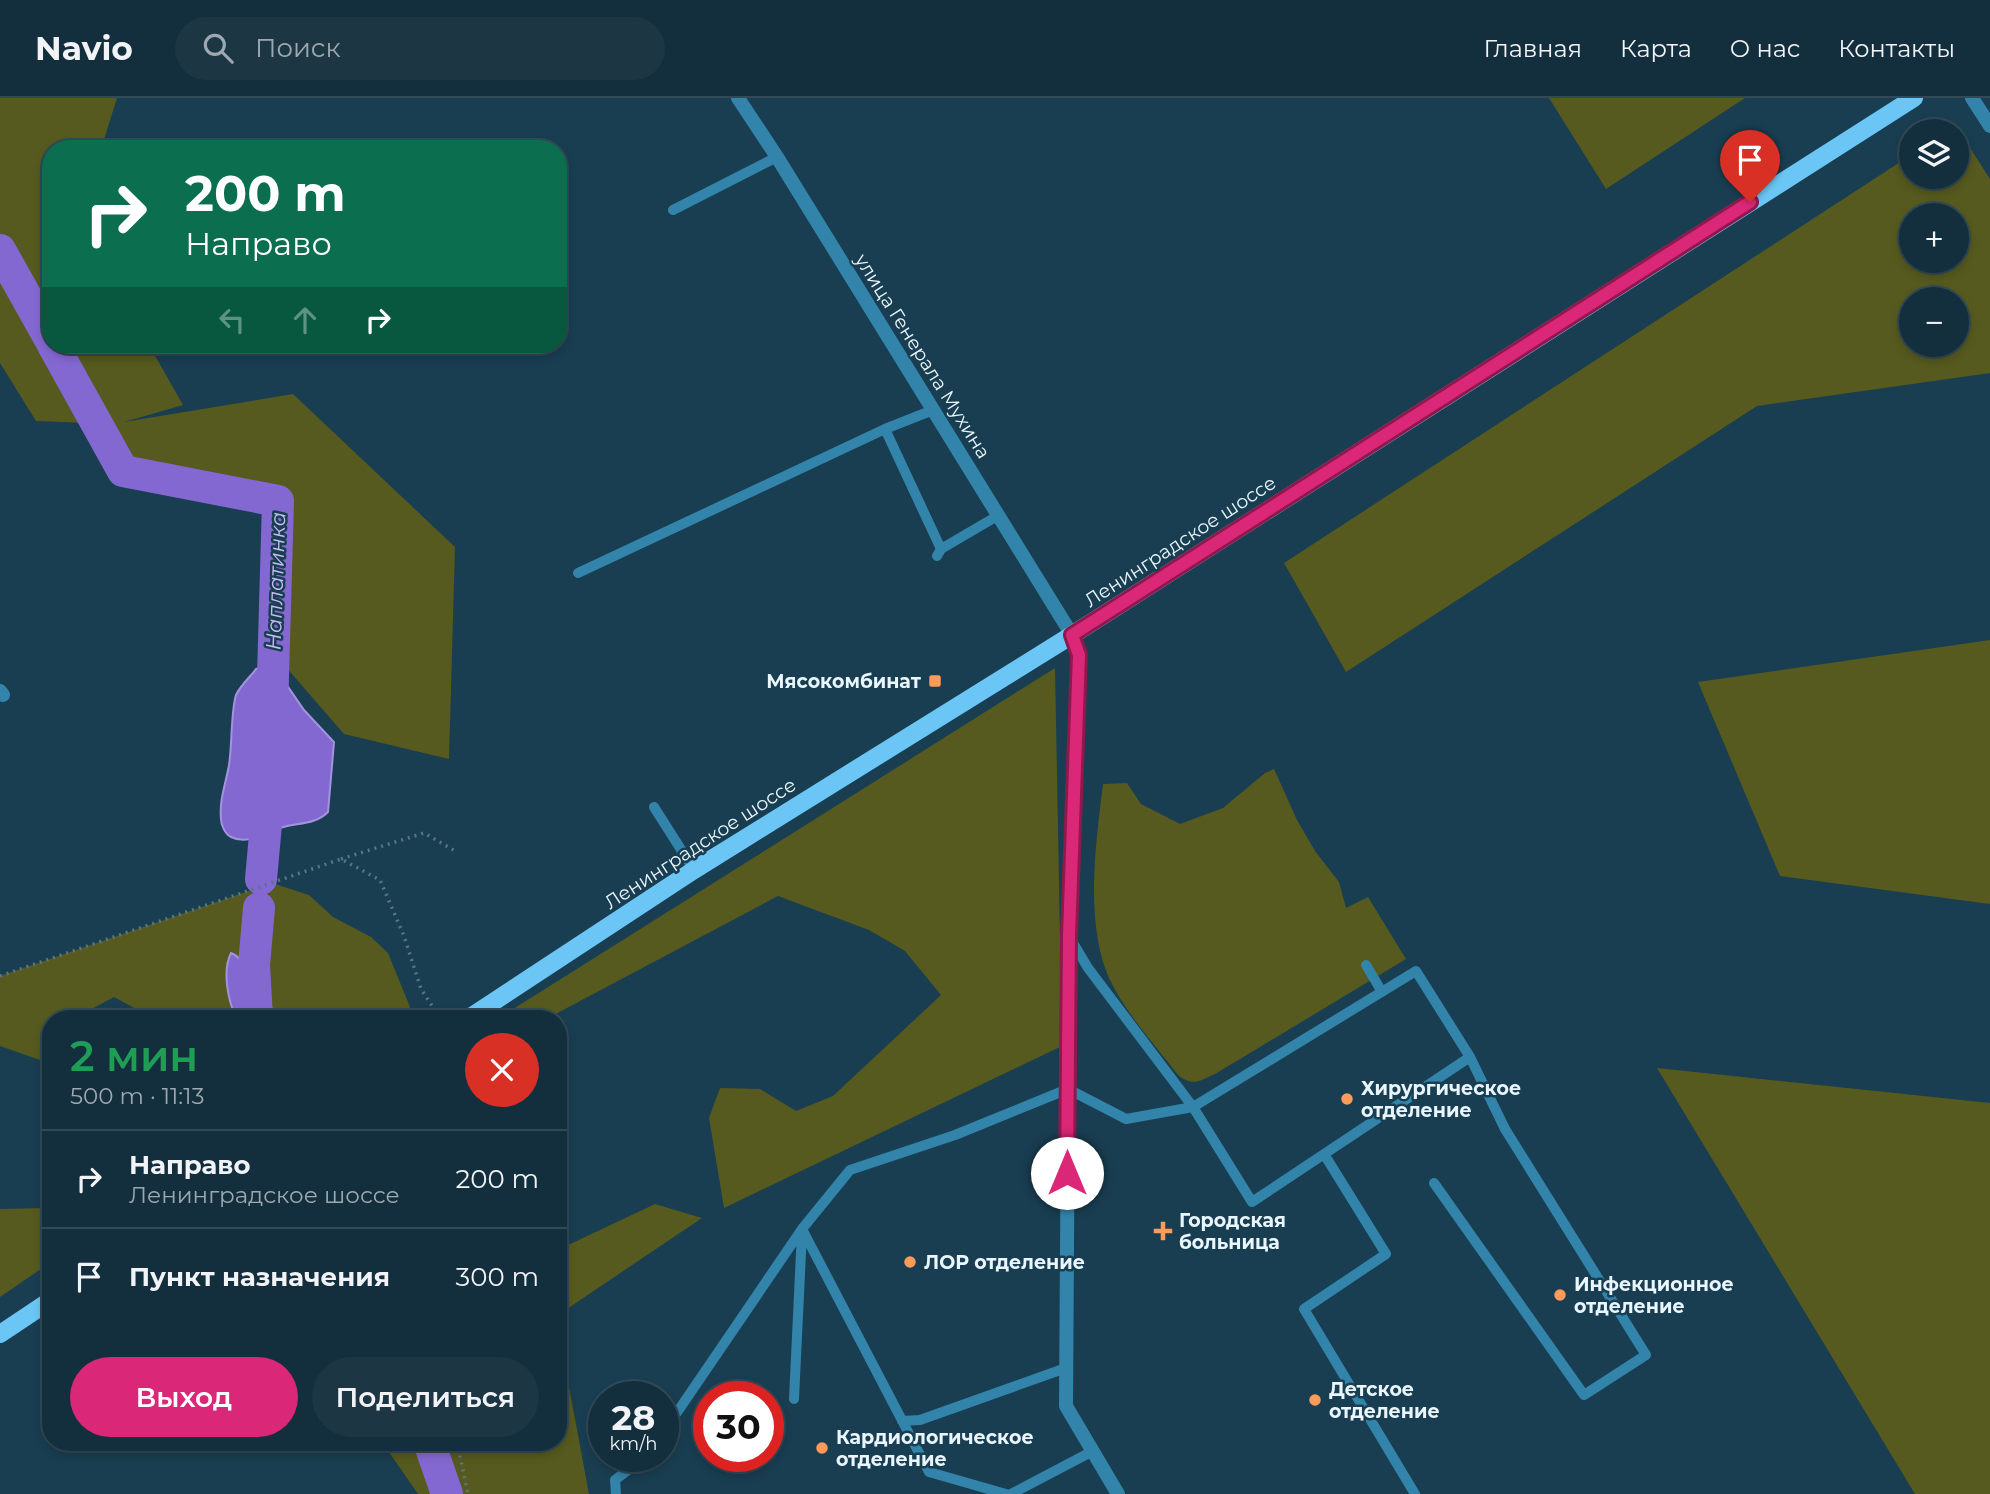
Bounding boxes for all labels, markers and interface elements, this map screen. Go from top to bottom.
search box [175,17,665,80]
text: Navio [35,28,133,68]
icon: search [199,29,237,67]
text: Поиск [255,32,341,64]
text: Главная [1484,34,1582,63]
text: Карта [1620,34,1692,63]
text: О нас [1730,34,1800,63]
text: Контакты [1838,34,1955,63]
map controls [1899,119,1969,357]
button: layers [1899,119,1969,189]
pin [1720,130,1780,202]
icon: arrive [1731,141,1769,179]
text: 200 m [185,164,346,223]
icon: right [70,168,161,259]
button: + [1899,203,1969,273]
text: Направо [185,224,332,263]
street label: улица Генерала Мухина [850,249,995,463]
button: − [1899,287,1969,357]
icon: left [213,301,251,339]
icon: ahead [286,301,324,339]
icon: right [359,301,397,339]
street label: Ленинградское шоссе [1080,471,1280,612]
water label: Наплатинка [261,511,290,651]
place label: Мясокомбинат [766,670,922,693]
marker: Мясокомбинат [927,673,943,689]
street label: Ленинградское шоссе [600,773,800,914]
text: 2 мин [70,1030,198,1082]
button: close [465,1033,539,1107]
place label: Хирургическое отделение [1361,1077,1521,1122]
text: 500 m · 11:13 [70,1082,205,1110]
marker: Хирургическое отделение [1339,1091,1355,1107]
position arrow [1030,1136,1104,1210]
text: Направо [129,1149,250,1181]
icon: right [70,1160,108,1198]
text: 200 m [455,1163,539,1195]
text: Ленинградское шоссе [129,1181,400,1209]
place label: Городская больница [1179,1209,1286,1254]
marker: Городская больница [1153,1221,1173,1241]
place label: ЛОР отделение [924,1251,1085,1274]
marker: ЛОР отделение [902,1254,918,1270]
icon: arrive [70,1258,108,1296]
text: Пункт назначения [129,1261,390,1293]
text: 300 m [456,1261,539,1293]
place label: Инфекционное отделение [1574,1273,1734,1318]
marker: Инфекционное отделение [1552,1287,1568,1303]
button: Выход [70,1357,298,1437]
button: Поделиться [312,1357,539,1437]
place label: Детское отделение [1329,1378,1440,1423]
speed limit sign: 30 [693,1381,784,1472]
marker: Детское отделение [1307,1392,1323,1408]
text: 28 [612,1396,655,1439]
place label: Кардиологическое отделение [836,1426,1034,1471]
text: km/h [609,1433,658,1455]
marker: Кардиологическое отделение [814,1440,830,1456]

